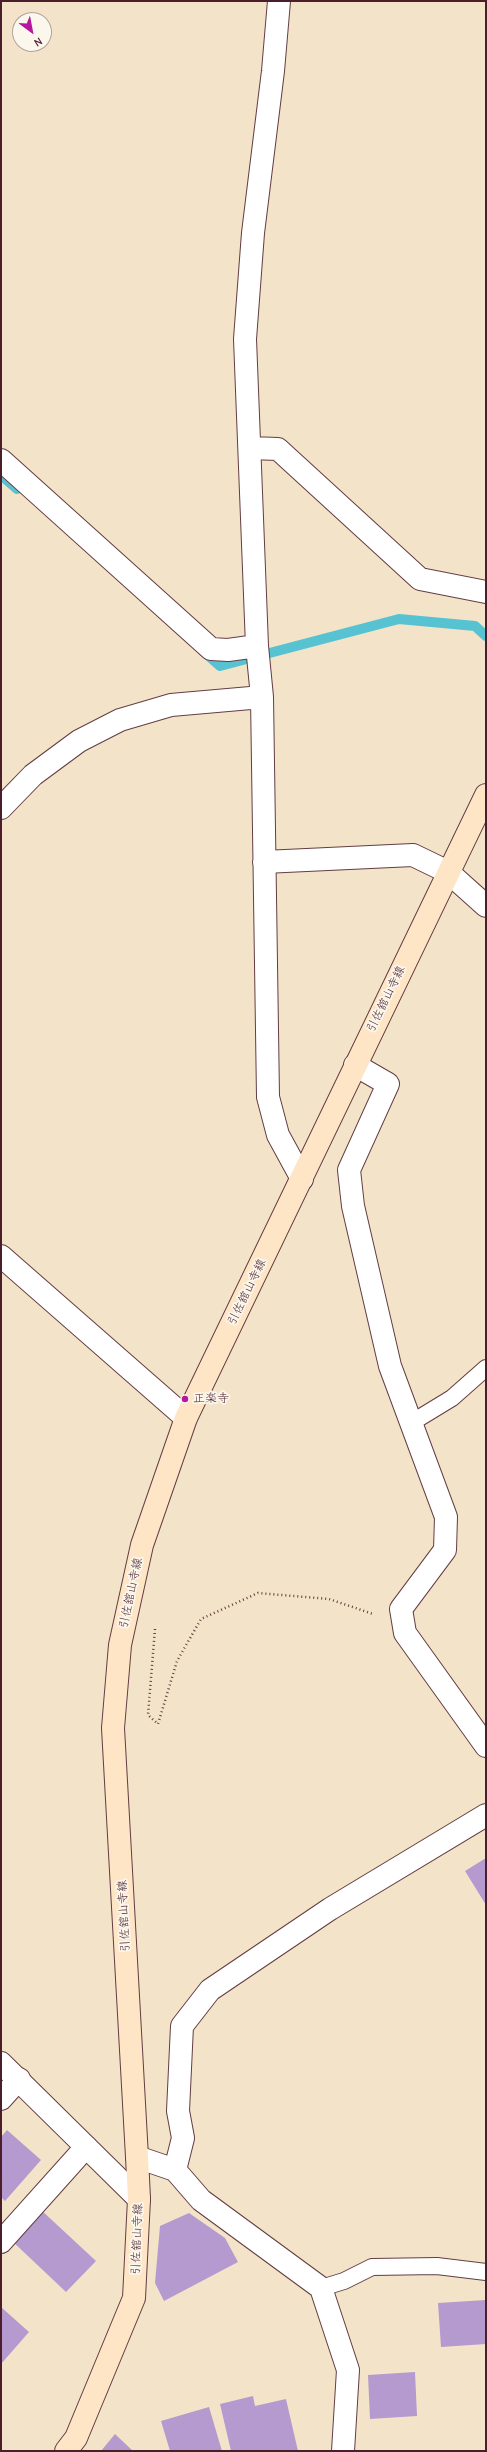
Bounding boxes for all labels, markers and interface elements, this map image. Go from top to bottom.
north arrow [12,12,52,52]
text: N [32,34,45,49]
street label: 引佐舘山寺線 [364,963,408,1035]
street label: 引佐舘山寺線 [225,1256,269,1328]
place label: 正楽寺 [193,1392,229,1406]
marker: 正楽寺 [180,1394,190,1404]
street label: 引佐舘山寺線 [116,1556,146,1630]
street label: 引佐舘山寺線 [115,1880,133,1952]
street label: 引佐舘山寺線 [129,2203,145,2275]

